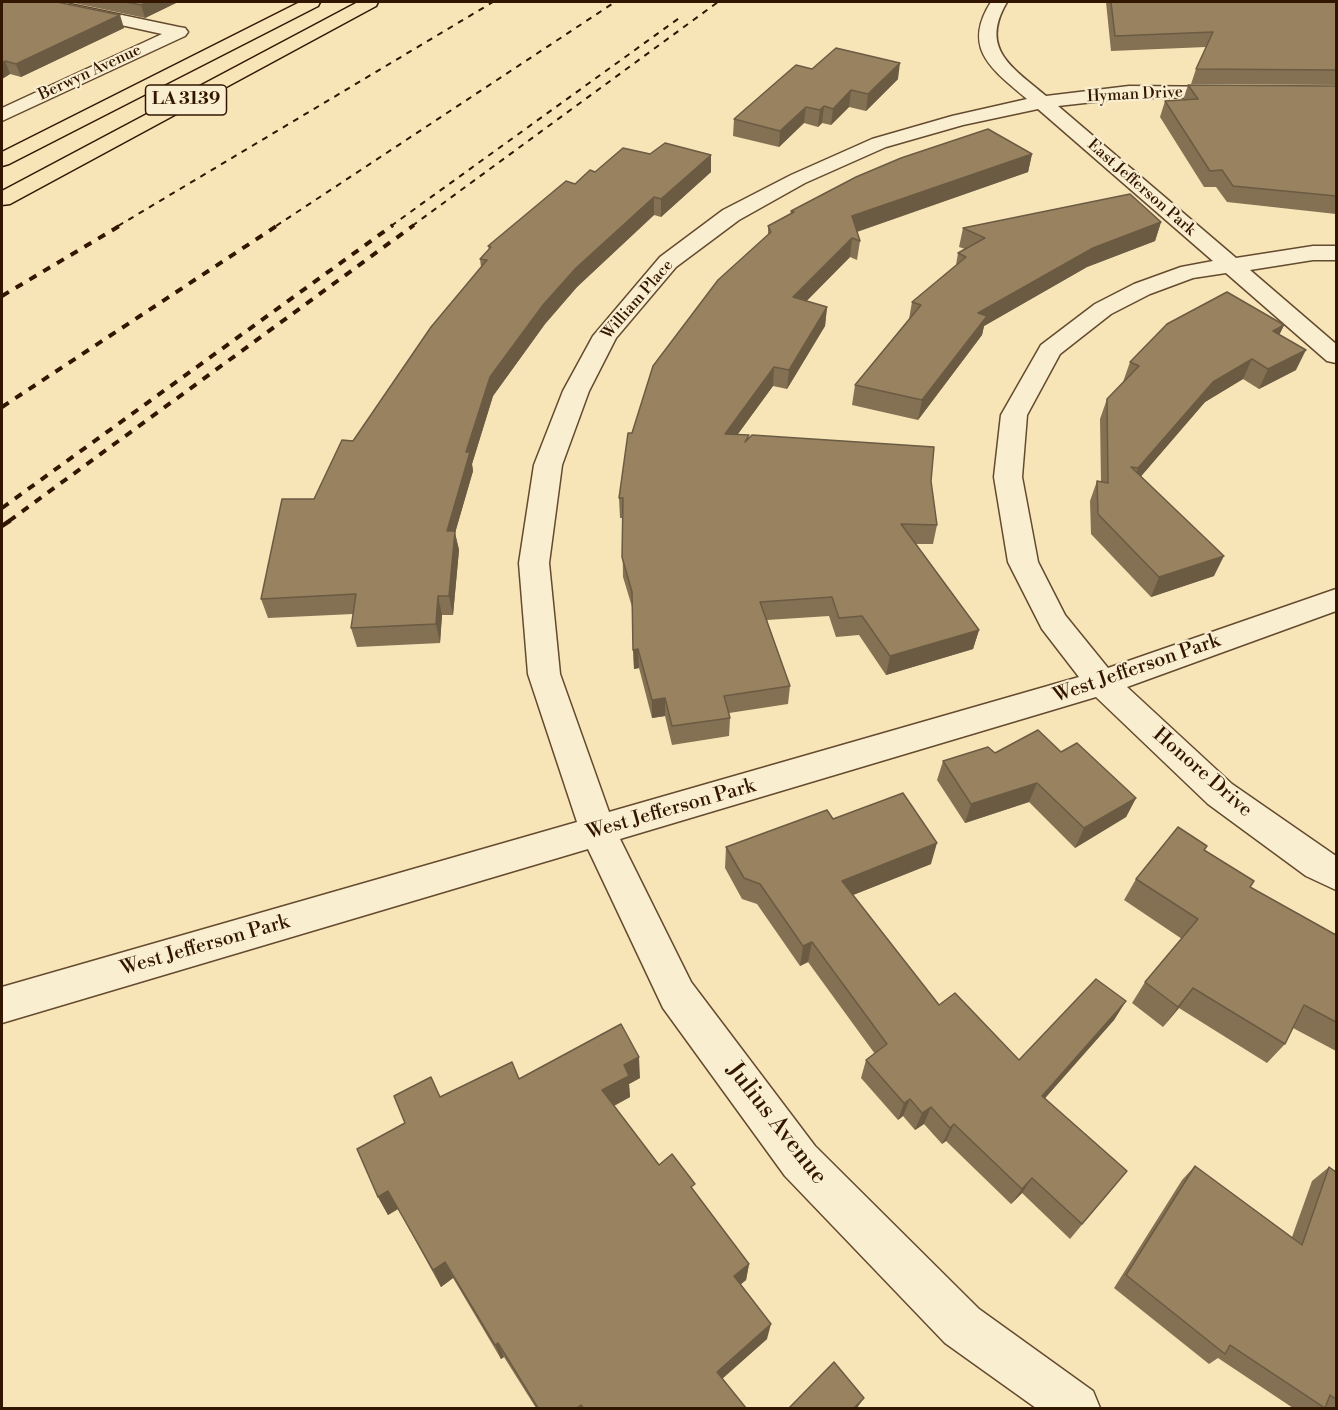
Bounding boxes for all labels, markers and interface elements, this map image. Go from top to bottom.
street label: Berwyn Avenue [36,41,144,105]
street label: Hyman Drive [1087,83,1183,107]
road number: LA 3139 [146,85,226,115]
street label: East Jefferson Park [1083,136,1199,240]
street label: William Place [598,256,678,344]
street label: West Jefferson Park [1051,629,1223,709]
street label: Honore Drive [1147,723,1257,823]
street label: West Jefferson Park [584,774,758,846]
street label: West Jefferson Park [118,910,292,982]
street label: Julius Avenue [719,1057,833,1191]

